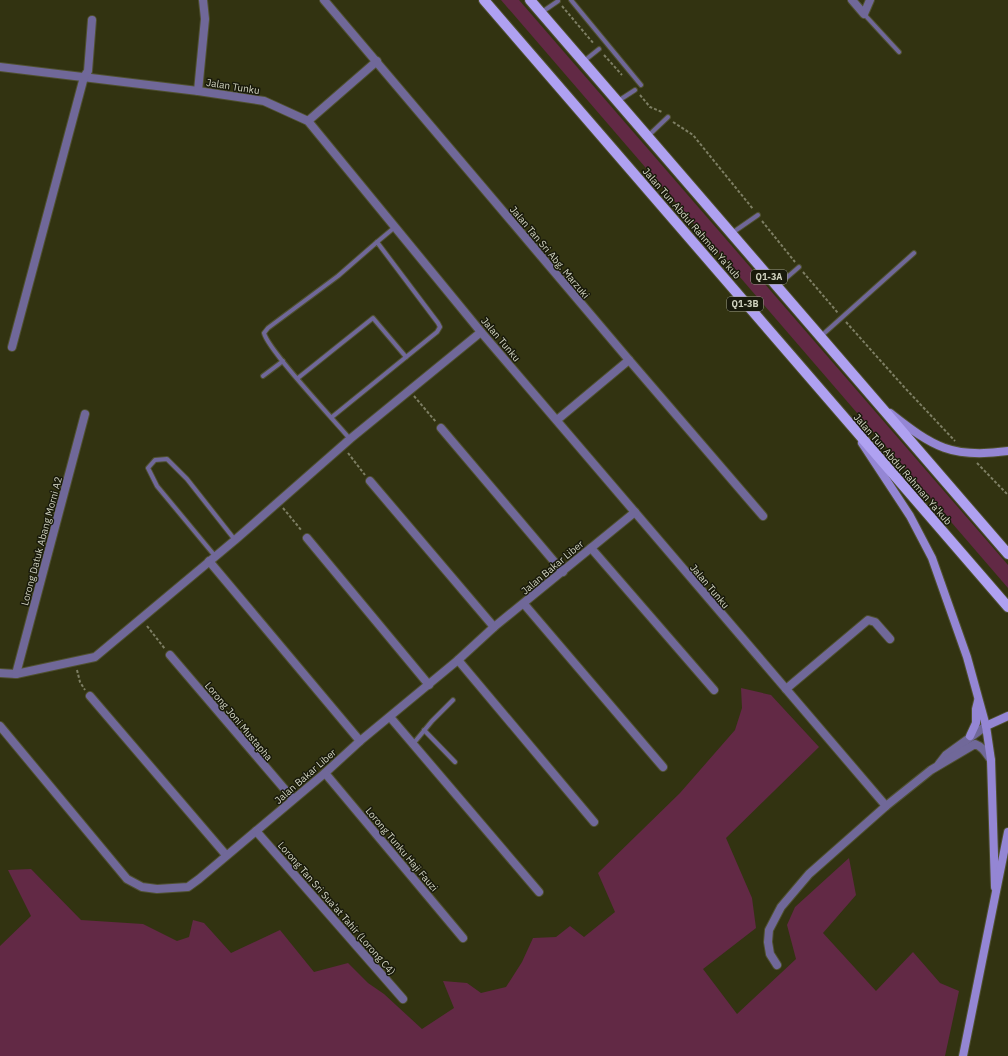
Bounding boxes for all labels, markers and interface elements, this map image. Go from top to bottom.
street label: Jalan Tunku [205,76,261,97]
street label: Jalan Tun Abdul Rahman Ya'kub [640,165,744,282]
street label: Jalan Tan Sri Abg. Marzuki [507,203,592,301]
road number: Q1-3A [751,270,787,284]
road number: Q1-3B [727,297,763,311]
street label: Jalan Tunku [478,314,523,364]
street label: Jalan Tun Abdul Rahman Ya'kub [851,411,955,528]
street label: Lorong Datuk Abang Morni A2 [18,475,65,607]
street label: Jalan Bakar Liber [518,537,586,597]
street label: Jalan Tunku [687,561,732,611]
street label: Lorong Joni Mustapha [202,679,276,764]
street label: Jalan Bakar Liber [272,746,339,807]
street label: Lorong Tunku Haji Fauzi [363,805,441,894]
street label: Lorong Tan Sri Sua'at Tahir (Lorong C4) [275,839,398,978]

